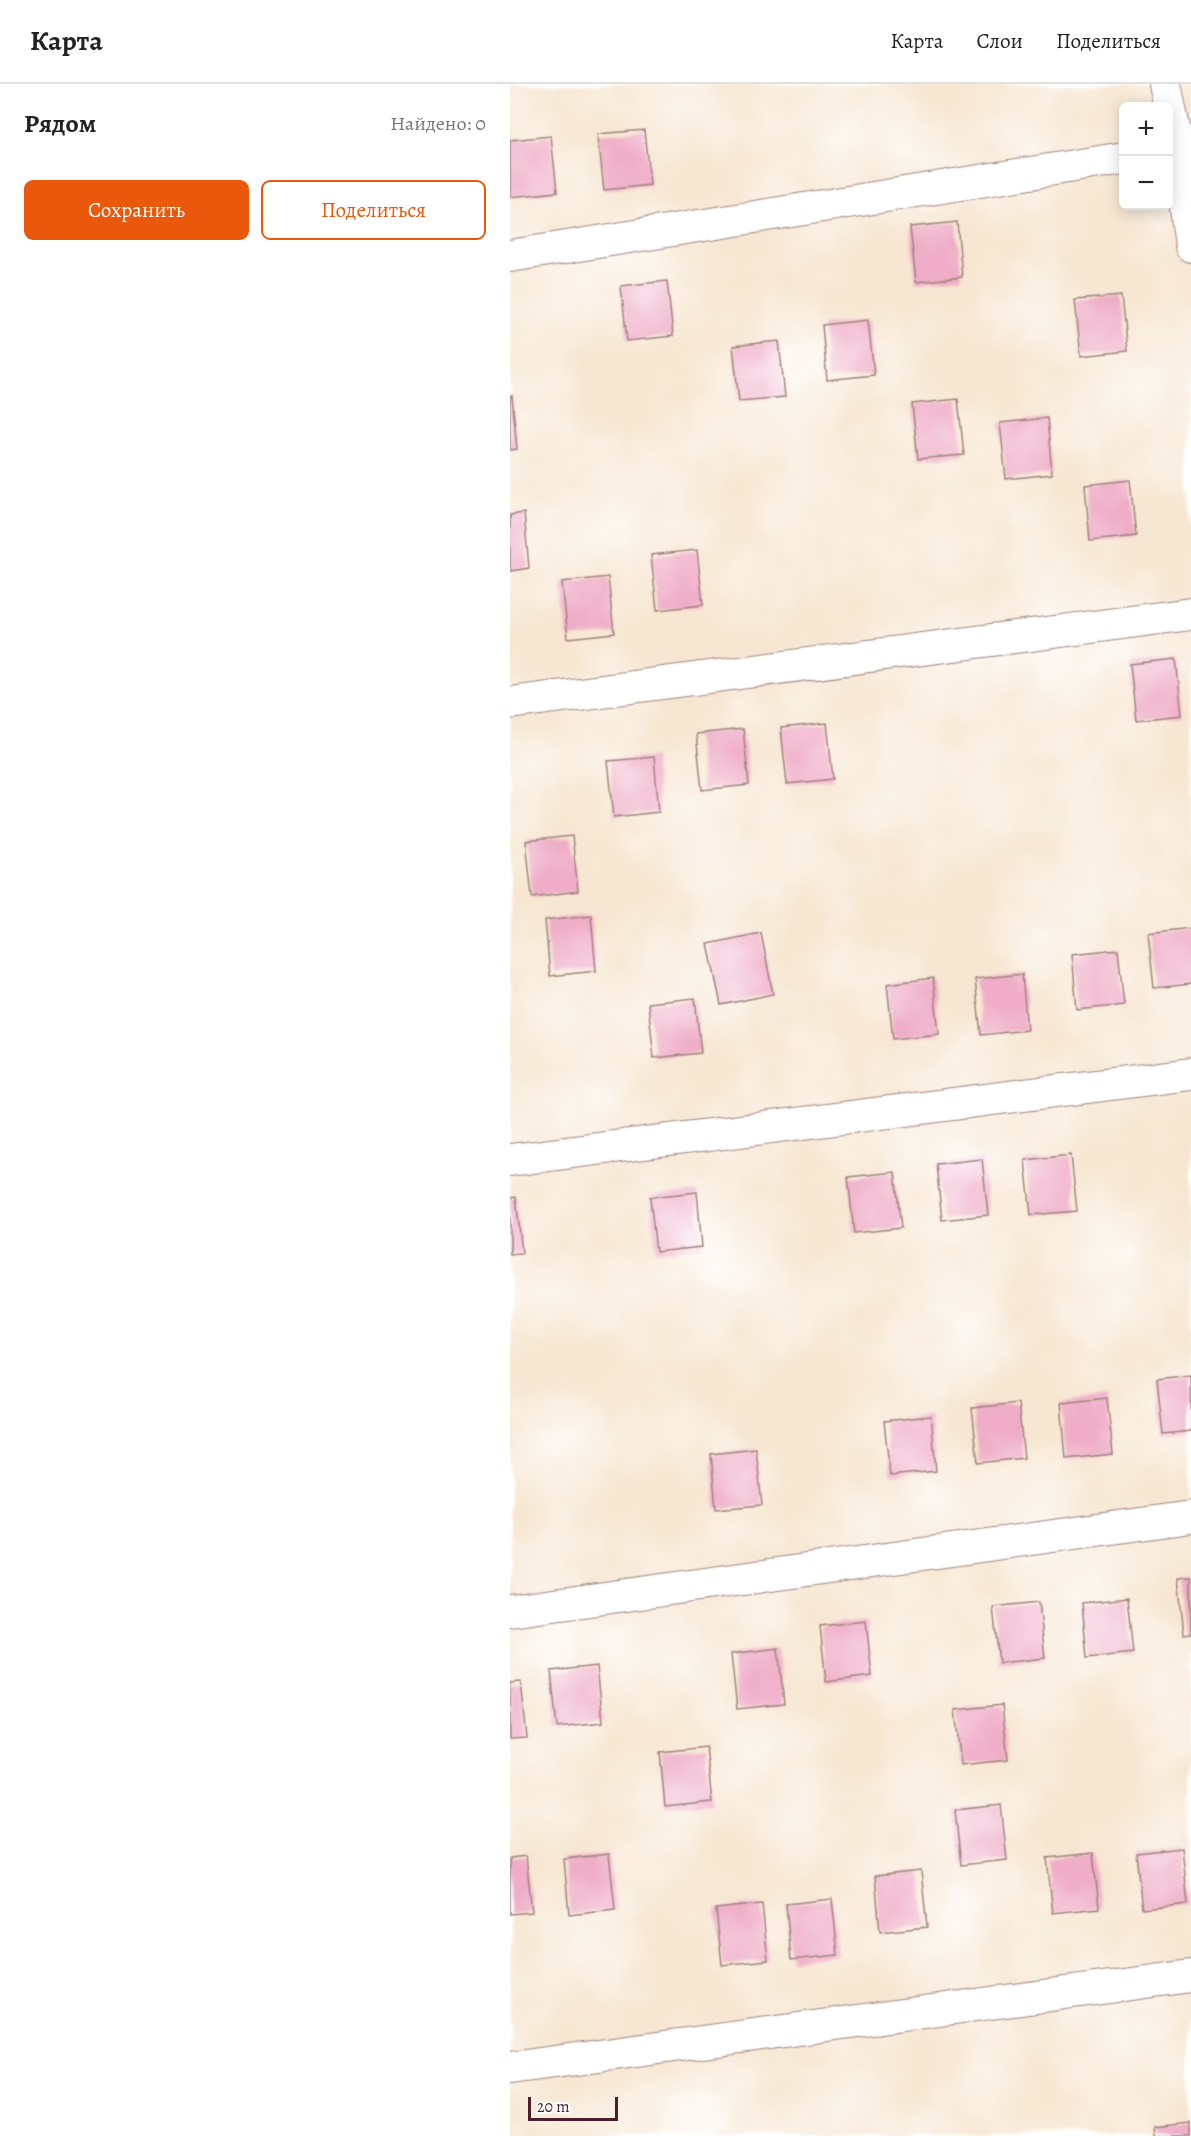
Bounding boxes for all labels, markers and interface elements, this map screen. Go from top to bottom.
text: Карта [30,22,103,60]
text: Карта [890,27,943,55]
text: Слои [976,27,1023,55]
text: Поделиться [1056,27,1161,55]
map controls [1119,102,1173,210]
button: + [1119,102,1173,156]
text: Рядом [24,106,96,141]
text: Найдено: 0 [390,110,486,137]
button: − [1119,156,1173,210]
button: Сохранить [24,180,249,240]
button: Поделиться [261,180,486,240]
scale bar [528,2094,618,2122]
text: 20 m [537,2096,570,2118]

